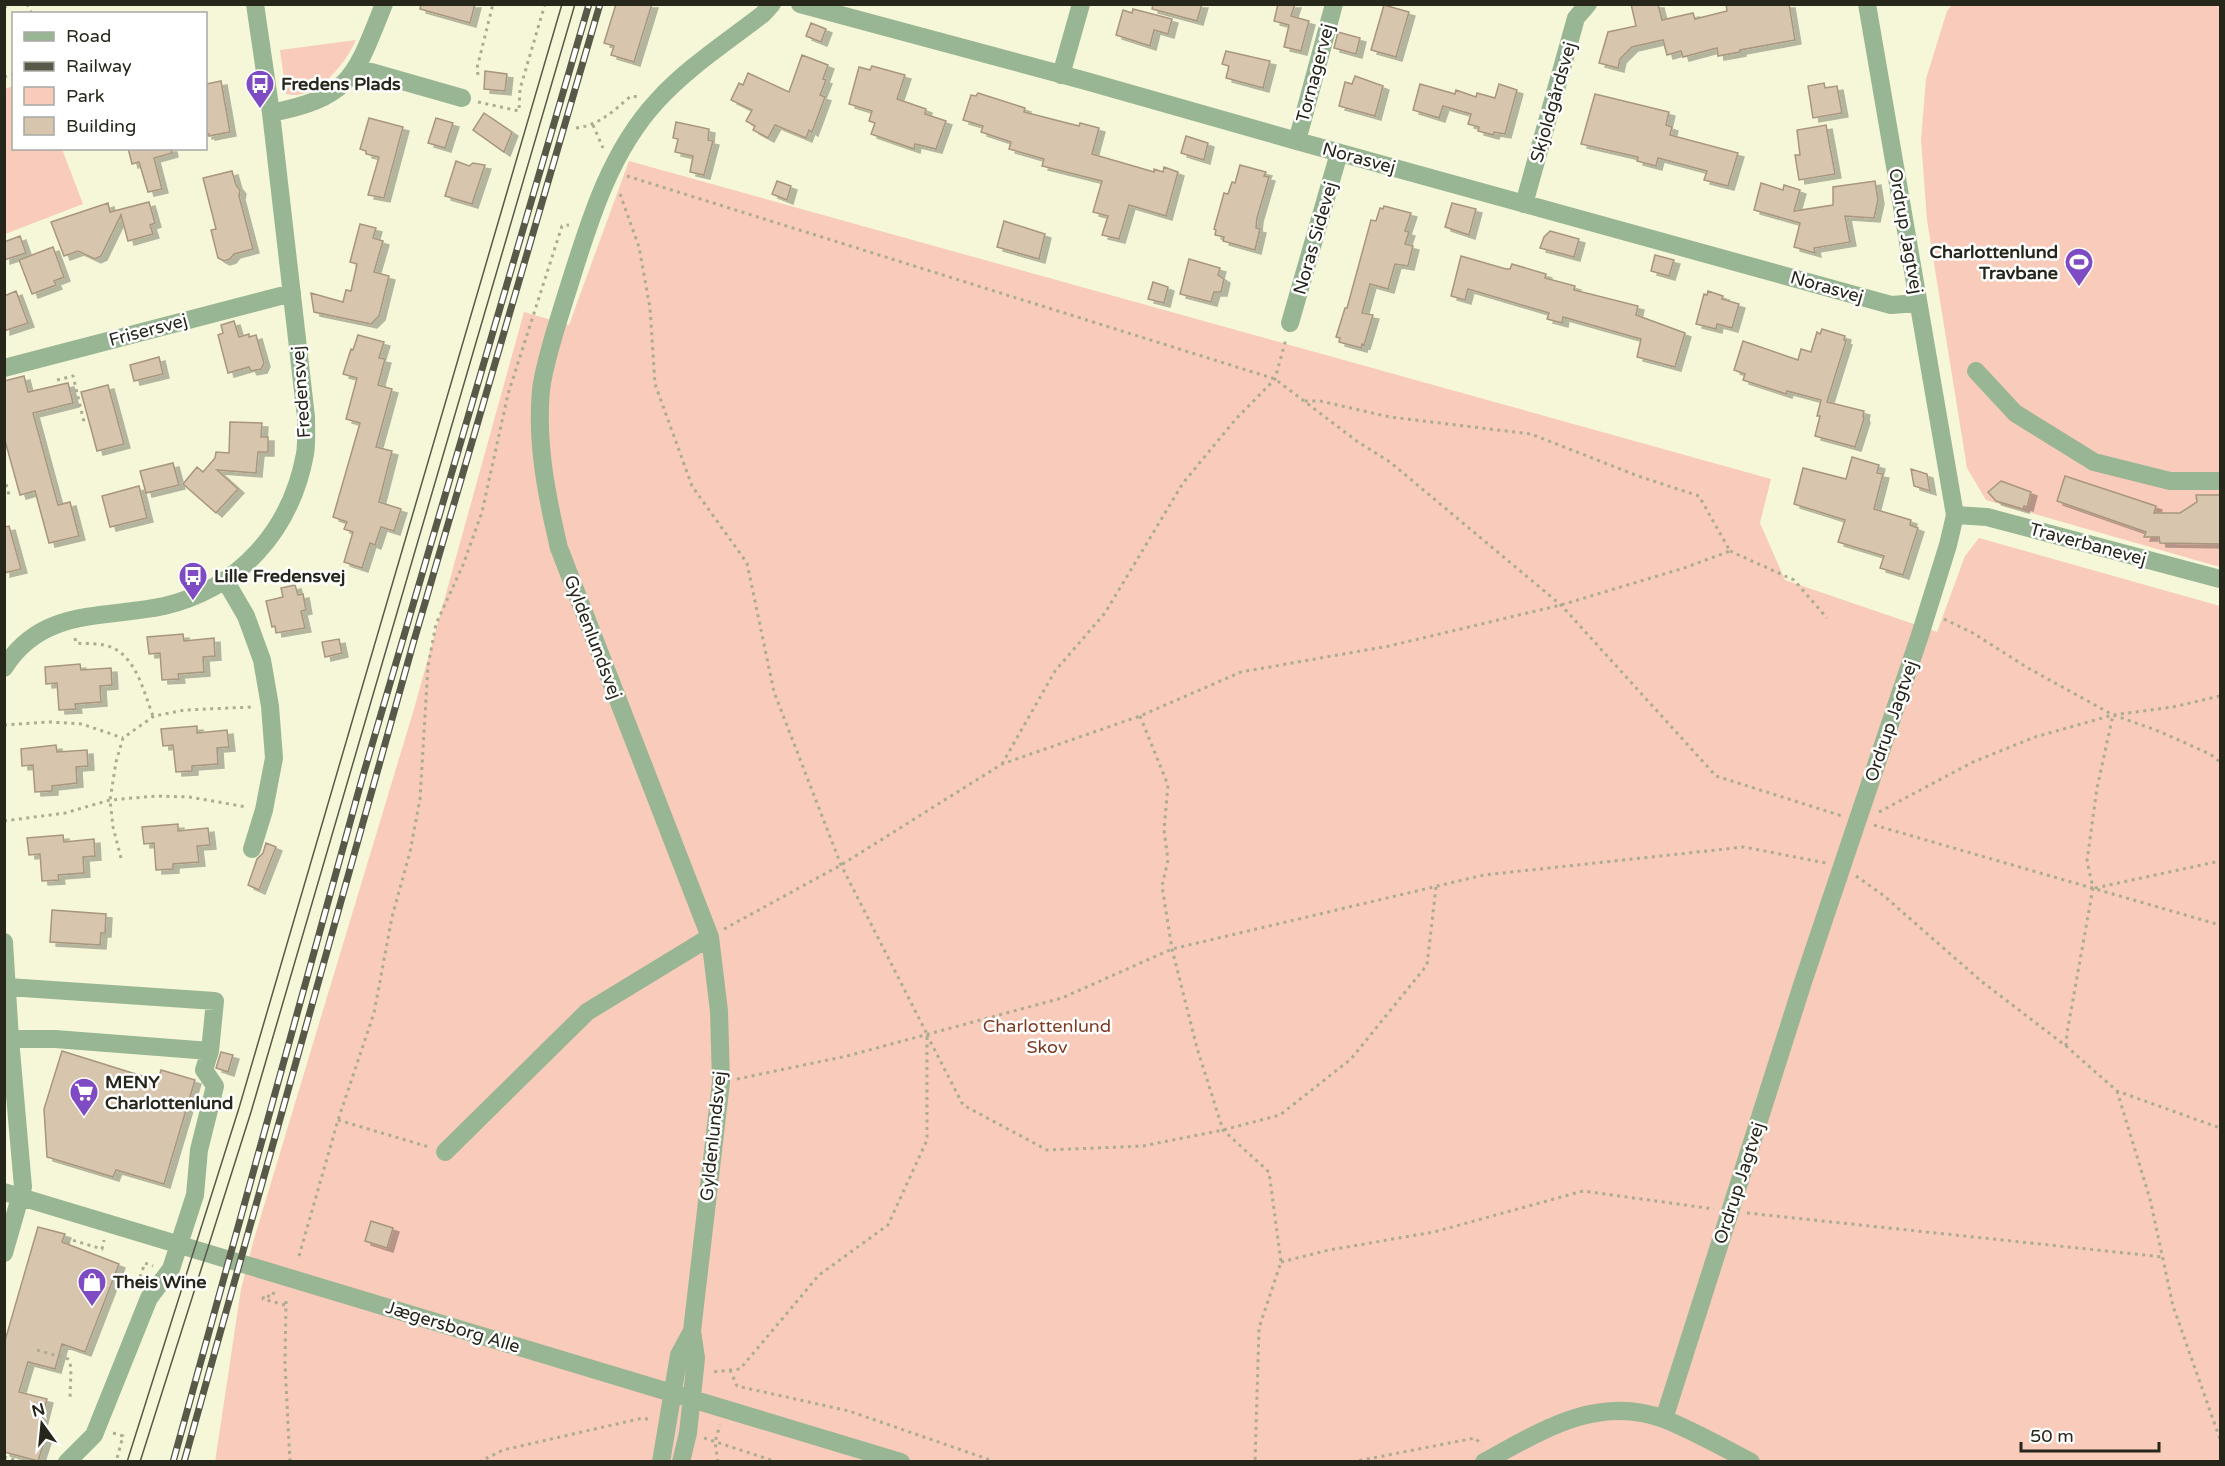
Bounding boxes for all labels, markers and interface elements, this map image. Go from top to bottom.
legend [12,12,207,150]
street label: Tornagervej [1291,21,1339,125]
text: Road [66,25,111,47]
street label: Skjoldgårdsvej [1525,39,1581,165]
text: Railway [66,55,132,77]
bus stop icon: Fredens Plads [244,68,276,110]
place label: Fredens Plads [281,73,401,95]
text: Park [66,85,105,107]
text: Building [66,115,136,137]
street label: Norasvej [1320,138,1398,178]
street label: Ordrup Jagtvej [1884,166,1928,296]
street label: Noras Sidevej [1288,179,1342,297]
place label: Charlottenlund Travbane [1930,241,2058,284]
sports icon: Charlottenlund Travbane [2063,246,2095,288]
street label: Norasvej [1788,266,1866,308]
street label: Frisersvej [106,309,190,351]
street label: Fredensvej [287,345,315,439]
street label: Traverbanevej [2027,518,2149,570]
bus stop icon: Lille Fredensvej [177,560,209,602]
place label: Lille Fredensvej [214,565,345,587]
street label: Gyldenlundsvej [559,572,627,702]
street label: Ordrup Jagtvej [1860,657,1922,785]
park label: Charlottenlund Skov [983,1015,1111,1058]
street label: Gyldenlundsvej [695,1070,731,1202]
place label: MENY Charlottenlund [105,1071,233,1114]
supermarket icon: MENY Charlottenlund [68,1076,100,1118]
street label: Ordrup Jagtvej [1709,1119,1769,1247]
shop icon: Theis Wine [76,1266,108,1308]
place label: Theis Wine [112,1271,206,1293]
street label: Jægersborg Alle [383,1296,523,1358]
north arrow [12,1394,72,1454]
text: N [30,1399,47,1422]
scale bar [2021,1415,2159,1453]
text: 50 m [2030,1425,2074,1447]

